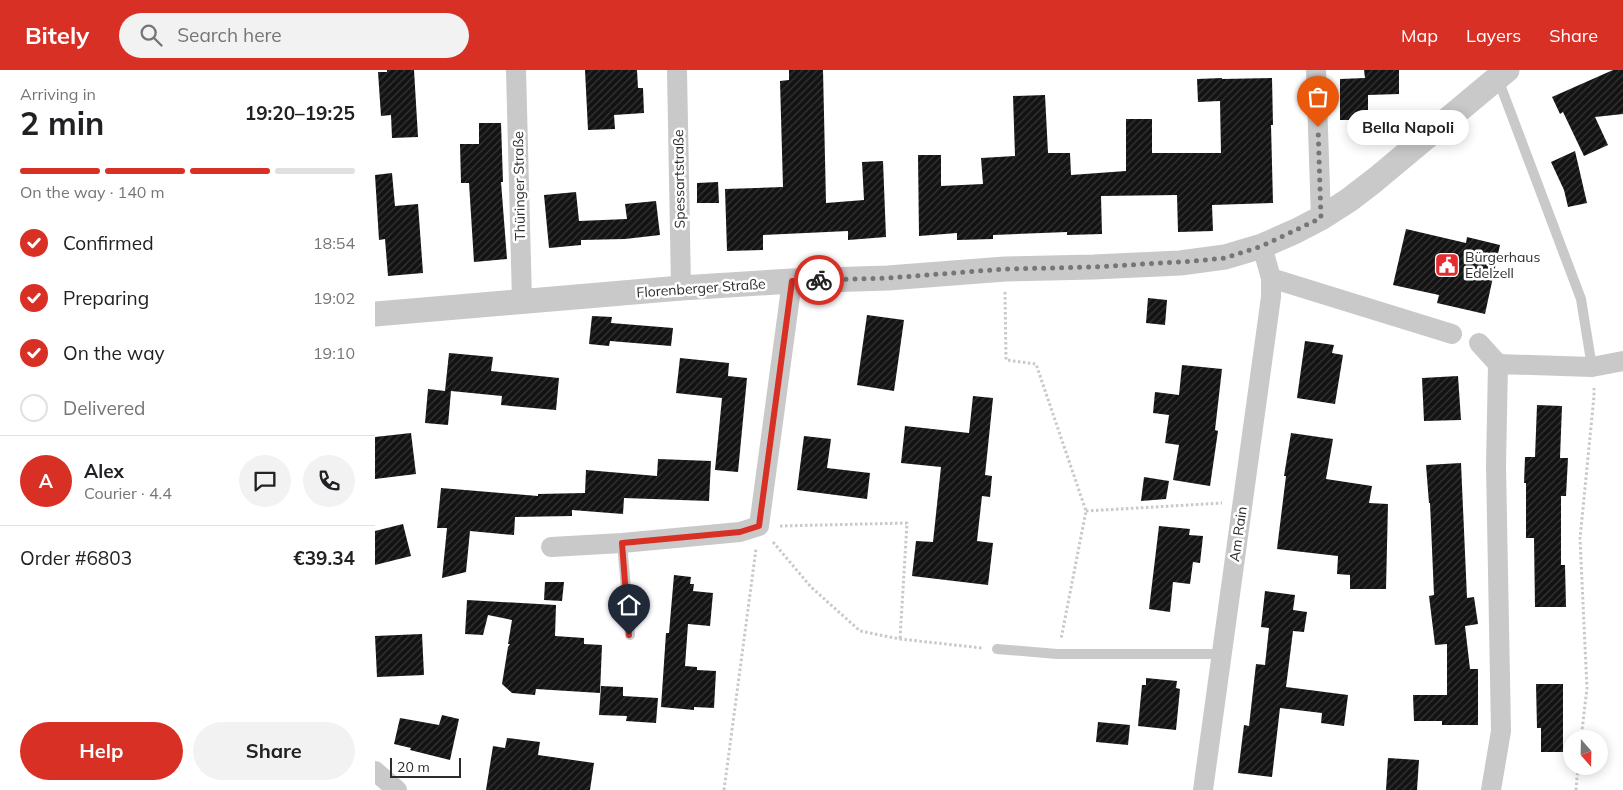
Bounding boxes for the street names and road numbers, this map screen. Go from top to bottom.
street label: Spessartstraße [669,129,689,229]
street label: Thüringer Straße [509,131,529,241]
street label: Florenberger Straße [636,275,766,301]
street label: Am Rain [1225,505,1251,563]

